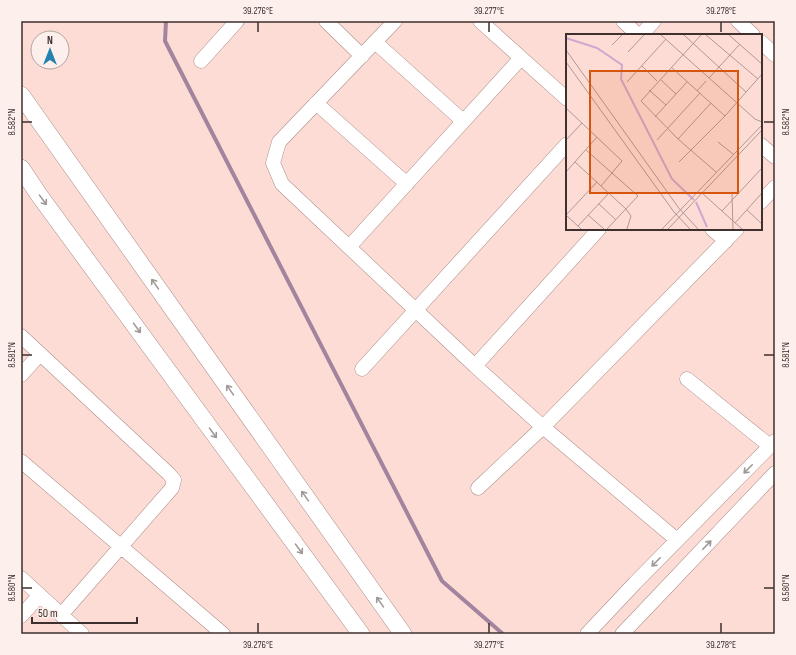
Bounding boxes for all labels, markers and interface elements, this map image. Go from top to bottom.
text: 39.276°E [243,5,273,17]
text: 39.277°E [474,5,504,17]
text: 39.278°E [706,5,736,17]
north arrow [30,30,70,70]
text: N [47,34,53,47]
inset map [566,34,762,230]
text: 8.582°N [6,109,18,135]
text: 8.582°N [780,109,792,135]
one-way arrow [39,195,48,206]
one-way arrow [151,278,159,289]
one-way arrow [133,322,141,333]
text: 8.581°N [6,342,18,368]
text: 8.581°N [780,342,792,368]
one-way arrow [226,384,234,395]
one-way arrow [209,427,218,438]
one-way arrow [743,464,753,474]
one-way arrow [301,491,309,502]
one-way arrow [702,539,711,550]
one-way arrow [294,543,303,554]
one-way arrow [651,557,661,567]
text: 8.580°N [6,574,18,602]
text: 8.580°N [780,574,792,602]
one-way arrow [376,597,384,608]
scale bar [32,599,137,625]
text: 50 m [38,606,58,621]
text: 39.276°E [243,639,273,651]
text: 39.277°E [474,639,504,651]
text: 39.278°E [706,639,736,651]

